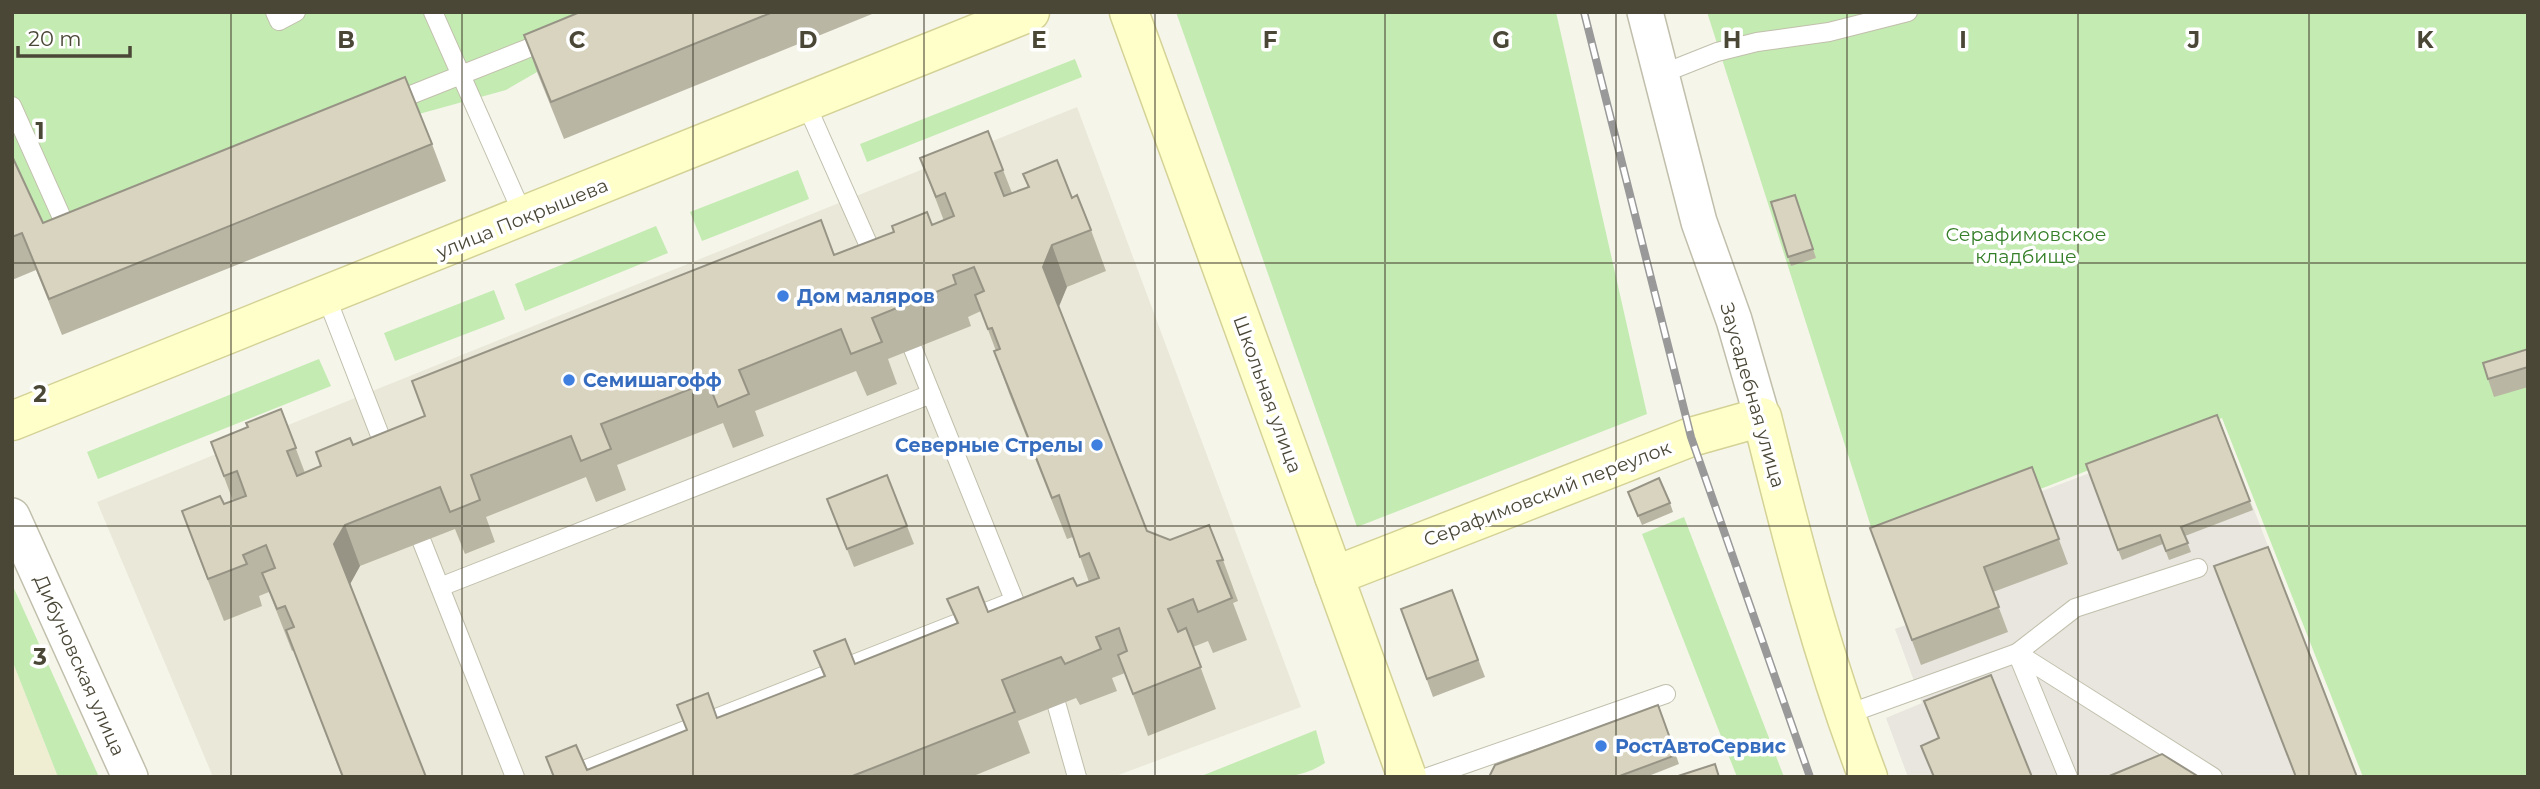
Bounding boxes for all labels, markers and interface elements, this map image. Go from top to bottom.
scale bar [18,14,130,58]
text: 20 m [28,26,82,51]
text: B [337,26,355,54]
text: C [569,26,586,54]
text: D [799,26,818,54]
text: E [1031,26,1047,54]
text: F [1263,26,1278,54]
text: G [1492,26,1510,54]
text: H [1723,26,1741,54]
text: I [1959,26,1967,54]
text: J [2187,26,2200,54]
text: K [2416,26,2434,54]
text: 1 [35,117,45,145]
street label: улица Покрышева [432,174,611,264]
park label: Серафимовское кладбище [1946,223,2106,268]
place label: Дом маляров [797,285,935,308]
marker: Дом маляров [775,288,791,304]
street label: Заусадебная улица [1715,300,1790,490]
street label: Школьная улица [1228,312,1307,476]
place label: Семишагофф [583,369,722,392]
marker: Семишагофф [561,372,577,388]
text: 2 [33,380,47,408]
place label: Северные Стрелы [895,434,1083,457]
street label: Серафимовский переулок [1420,436,1674,551]
marker: Северные Стрелы [1089,437,1105,453]
street label: Дибуновская улица [29,571,130,759]
text: 3 [32,643,47,671]
place label: РостАвтоСервис [1615,735,1786,758]
marker: РостАвтоСервис [1593,738,1609,754]

